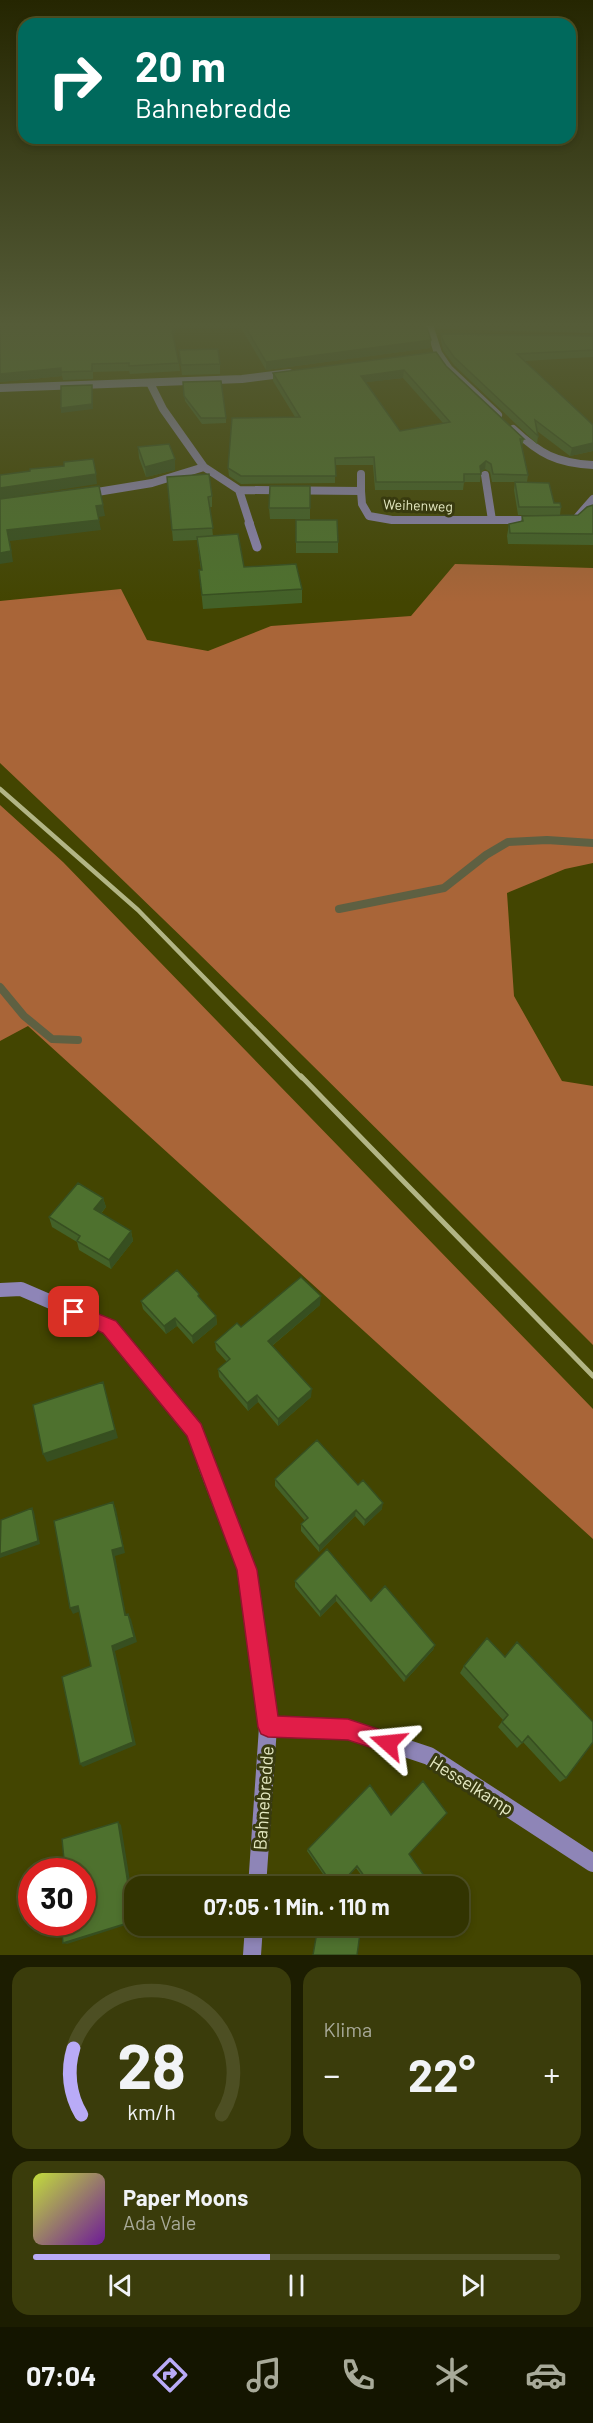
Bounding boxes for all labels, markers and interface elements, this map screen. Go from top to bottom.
text: 20 m [135,40,226,90]
icon: right [36,42,114,120]
text: Bahnebredde [135,91,292,123]
street label: Weihenweg [383,495,453,515]
pin [48,1286,99,1337]
icon: arrive [57,1295,90,1328]
position arrow [356,1711,420,1775]
street label: Bahnebredde [248,1745,278,1851]
street label: Hesselkamp [426,1751,518,1819]
speed limit sign: 30 [18,1858,96,1936]
text: 07:05 · 1 Min. · 110 m [203,1893,390,1919]
text: Klima [324,2017,372,2041]
text: 28 [117,2027,186,2101]
text: 22° [408,2047,475,2101]
text: − [324,2054,340,2094]
text: + [543,2054,560,2094]
text: km/h [127,2099,176,2124]
text: Paper Moons [123,2184,248,2210]
text: Ada Vale [123,2210,196,2234]
icon: previous [104,2269,137,2302]
icon: pause [280,2269,313,2302]
icon: next [456,2269,489,2302]
icon: directions [149,2354,191,2396]
icon: music [243,2354,285,2396]
icon: phone [337,2354,379,2396]
icon: climate [431,2354,473,2396]
icon: car [525,2354,567,2396]
text: 07:04 [26,2359,96,2391]

